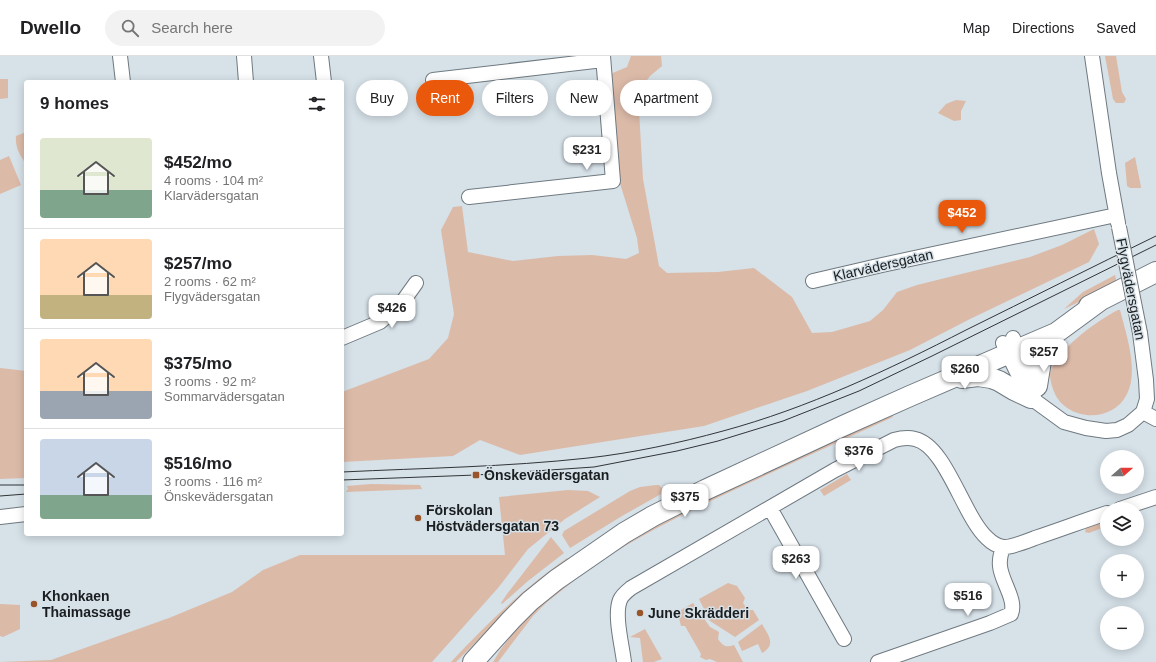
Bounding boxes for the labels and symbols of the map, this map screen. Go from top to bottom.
pin: $231 [563,137,611,171]
pin: $452 [938,200,986,234]
street label: Flygvädersgatan [1113,237,1149,341]
street label: Klarvädersgatan [832,246,934,284]
pin: $426 [368,295,416,329]
pin: $257 [1020,339,1068,373]
pin: $260 [941,356,989,390]
pin: $376 [835,438,883,472]
north arrow [1100,450,1144,494]
place label: Önskevädersgatan [484,467,609,483]
marker: Önskevädersgatan [471,470,481,480]
pin: $375 [661,484,709,518]
place label: Förskolan Höstvädersgatan 73 [426,502,559,534]
marker: Förskolan Höstvädersgatan 73 [413,513,423,523]
pin: $263 [772,546,820,580]
pin: $516 [944,583,992,617]
place label: Khonkaen Thaimassage [42,588,131,620]
marker: Khonkaen Thaimassage [29,599,39,609]
place label: June Skrädderi [648,605,749,621]
marker: June Skrädderi [635,608,645,618]

